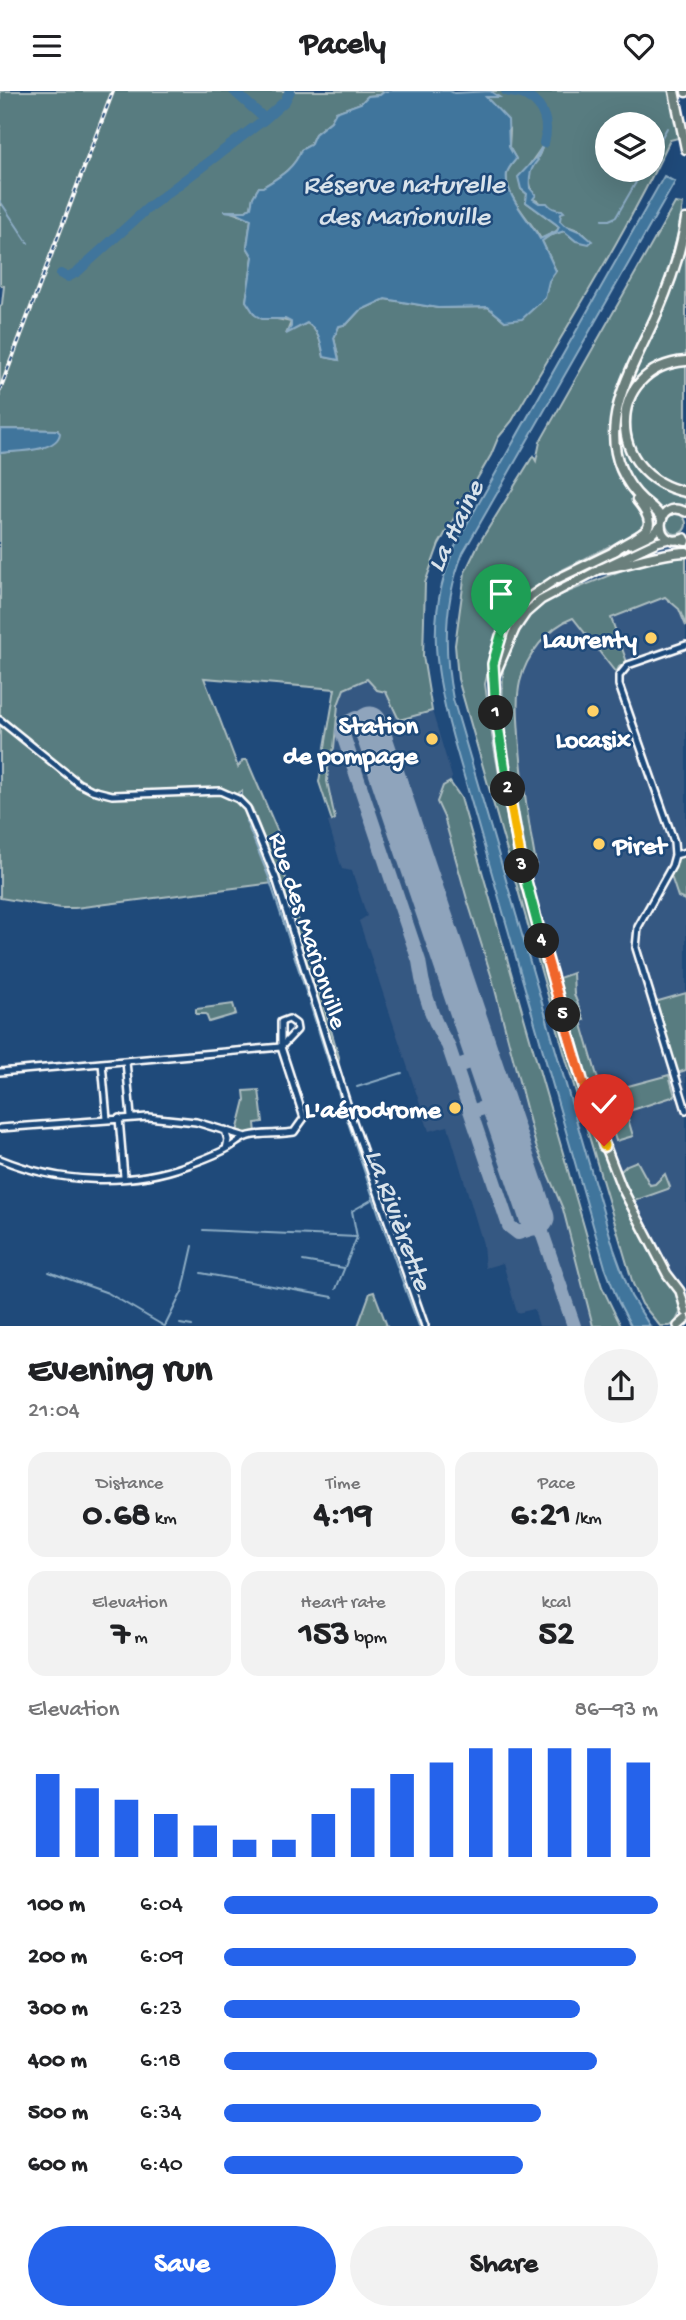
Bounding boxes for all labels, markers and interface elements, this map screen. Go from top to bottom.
icon: menu [28,27,66,65]
text: Pacely [300,27,386,65]
icon: heart [620,27,658,65]
map controls [595,112,665,182]
button: layers [595,112,665,182]
water label: Réserve naturelle des Marionville [303,170,506,235]
water label: La Haine [421,474,494,578]
pin [471,564,531,636]
icon: arrive [482,575,520,613]
place label: Laurenty [542,627,637,658]
marker: Laurenty [643,630,659,646]
pin: 1 [478,695,514,731]
text: 1 [492,701,499,724]
marker: Locasix [585,703,601,719]
place label: Station de pompage [283,713,420,774]
place label: Locasix [555,727,631,758]
marker: Station de pompage [424,731,440,747]
pin: 2 [490,771,526,807]
text: 2 [503,777,512,800]
street label: Rue des Marionville [259,829,352,1034]
place label: Piret [611,833,669,864]
marker: Piret [591,836,607,852]
pin: 3 [504,849,540,883]
text: 3 [517,854,526,877]
pin: 4 [524,923,560,959]
text: 4 [537,929,546,952]
pin: 5 [546,997,580,1033]
text: 5 [558,1003,568,1026]
pin [574,1074,634,1146]
icon: check [585,1085,623,1123]
place label: L'aérodrome [305,1097,443,1128]
marker: L'aérodrome [447,1100,463,1116]
water label: La Rivièrette [356,1145,438,1297]
button: share [584,1349,658,1423]
text: Evening run [28,1350,212,1394]
text: 21:04 [28,1398,80,1425]
text: Distance [96,1473,163,1496]
text: Time [326,1473,360,1496]
text: Pace [538,1473,575,1496]
text: 0.68 [83,1496,150,1537]
text: 4:19 [313,1496,373,1537]
text: 6:21 [511,1496,571,1537]
text: km [150,1508,177,1531]
text: /km [571,1508,602,1531]
text: Elevation [92,1592,167,1615]
text: Heart rate [300,1592,386,1615]
text: kcal [541,1592,571,1615]
text: 7 [112,1615,130,1656]
text: 153 [299,1615,350,1656]
text: 52 [539,1615,574,1656]
text: m [130,1627,148,1650]
text: bpm [350,1627,387,1650]
text: Elevation [28,1697,119,1724]
text: 86–93 m [574,1697,658,1724]
text: 100 m [28,1892,85,1919]
text: 6:04 [140,1892,183,1919]
text: 200 m [28,1944,87,1971]
text: 6:09 [140,1944,183,1971]
text: 300 m [28,1996,88,2023]
text: 6:23 [140,1996,182,2023]
text: 400 m [28,2048,87,2075]
text: 6:18 [140,2048,181,2075]
text: 500 m [28,2100,88,2127]
text: 6:34 [140,2100,182,2127]
text: 600 m [28,2152,88,2179]
text: 6:40 [140,2152,183,2179]
button: Save [28,2226,336,2306]
button: Share [350,2226,658,2306]

